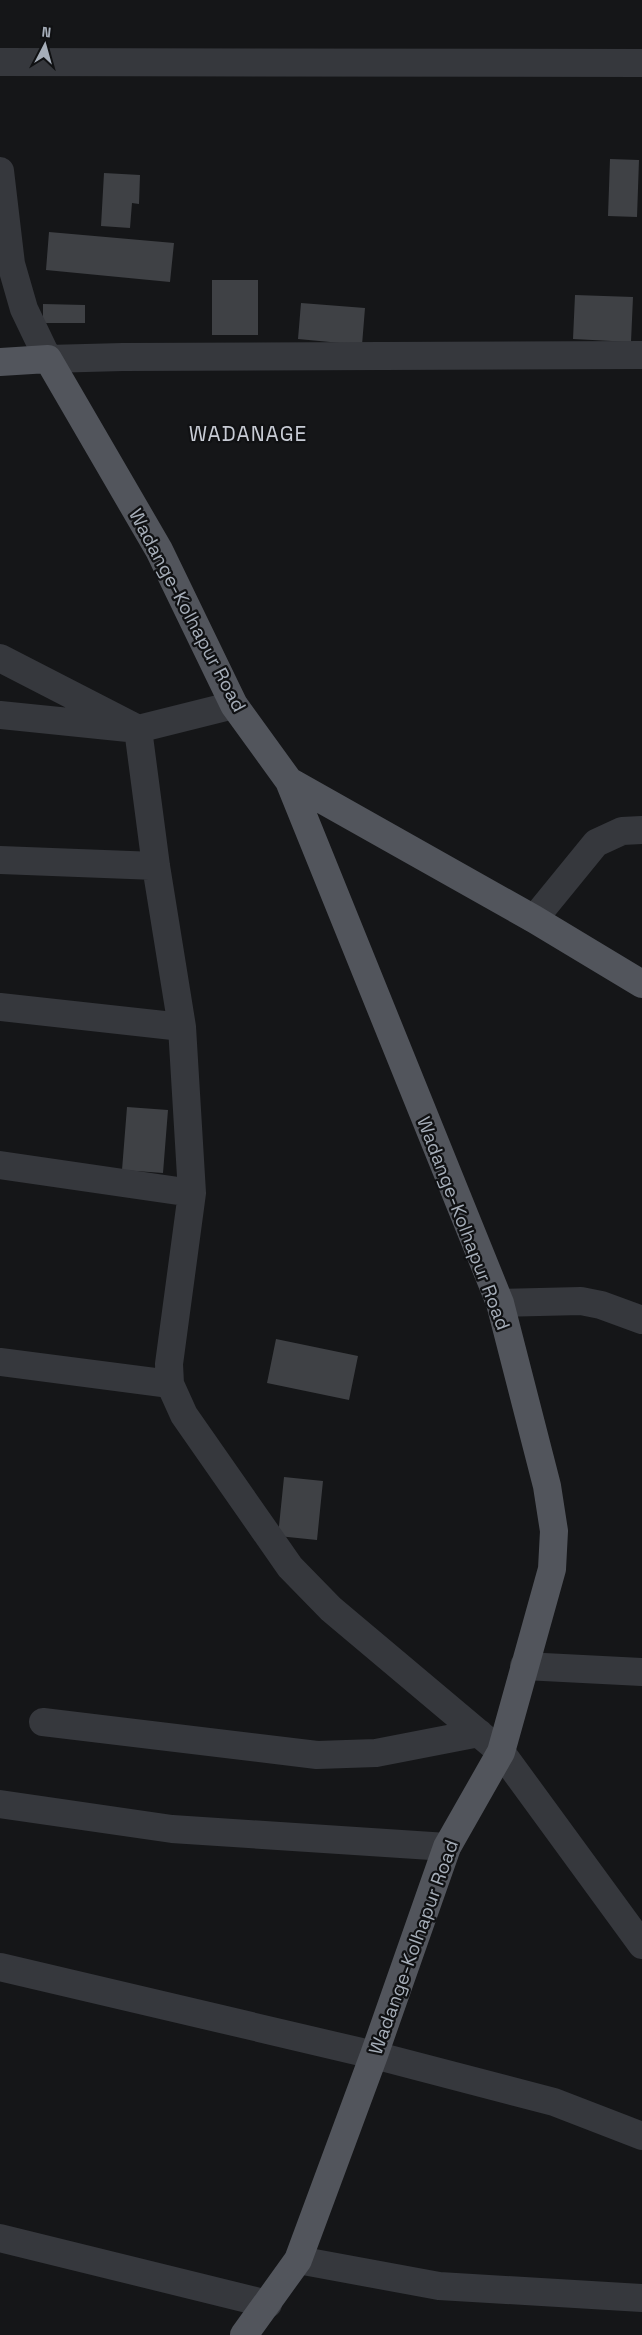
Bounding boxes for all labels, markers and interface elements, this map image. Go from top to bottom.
north arrow [20,20,70,70]
text: N [41,23,52,42]
district label: WADANAGE [189,420,307,447]
street label: Wadange-Kolhapur Road [123,504,252,716]
street label: Wadange-Kolhapur Road [411,1113,516,1333]
street label: Wadange-Kolhapur Road [363,1836,464,2058]

